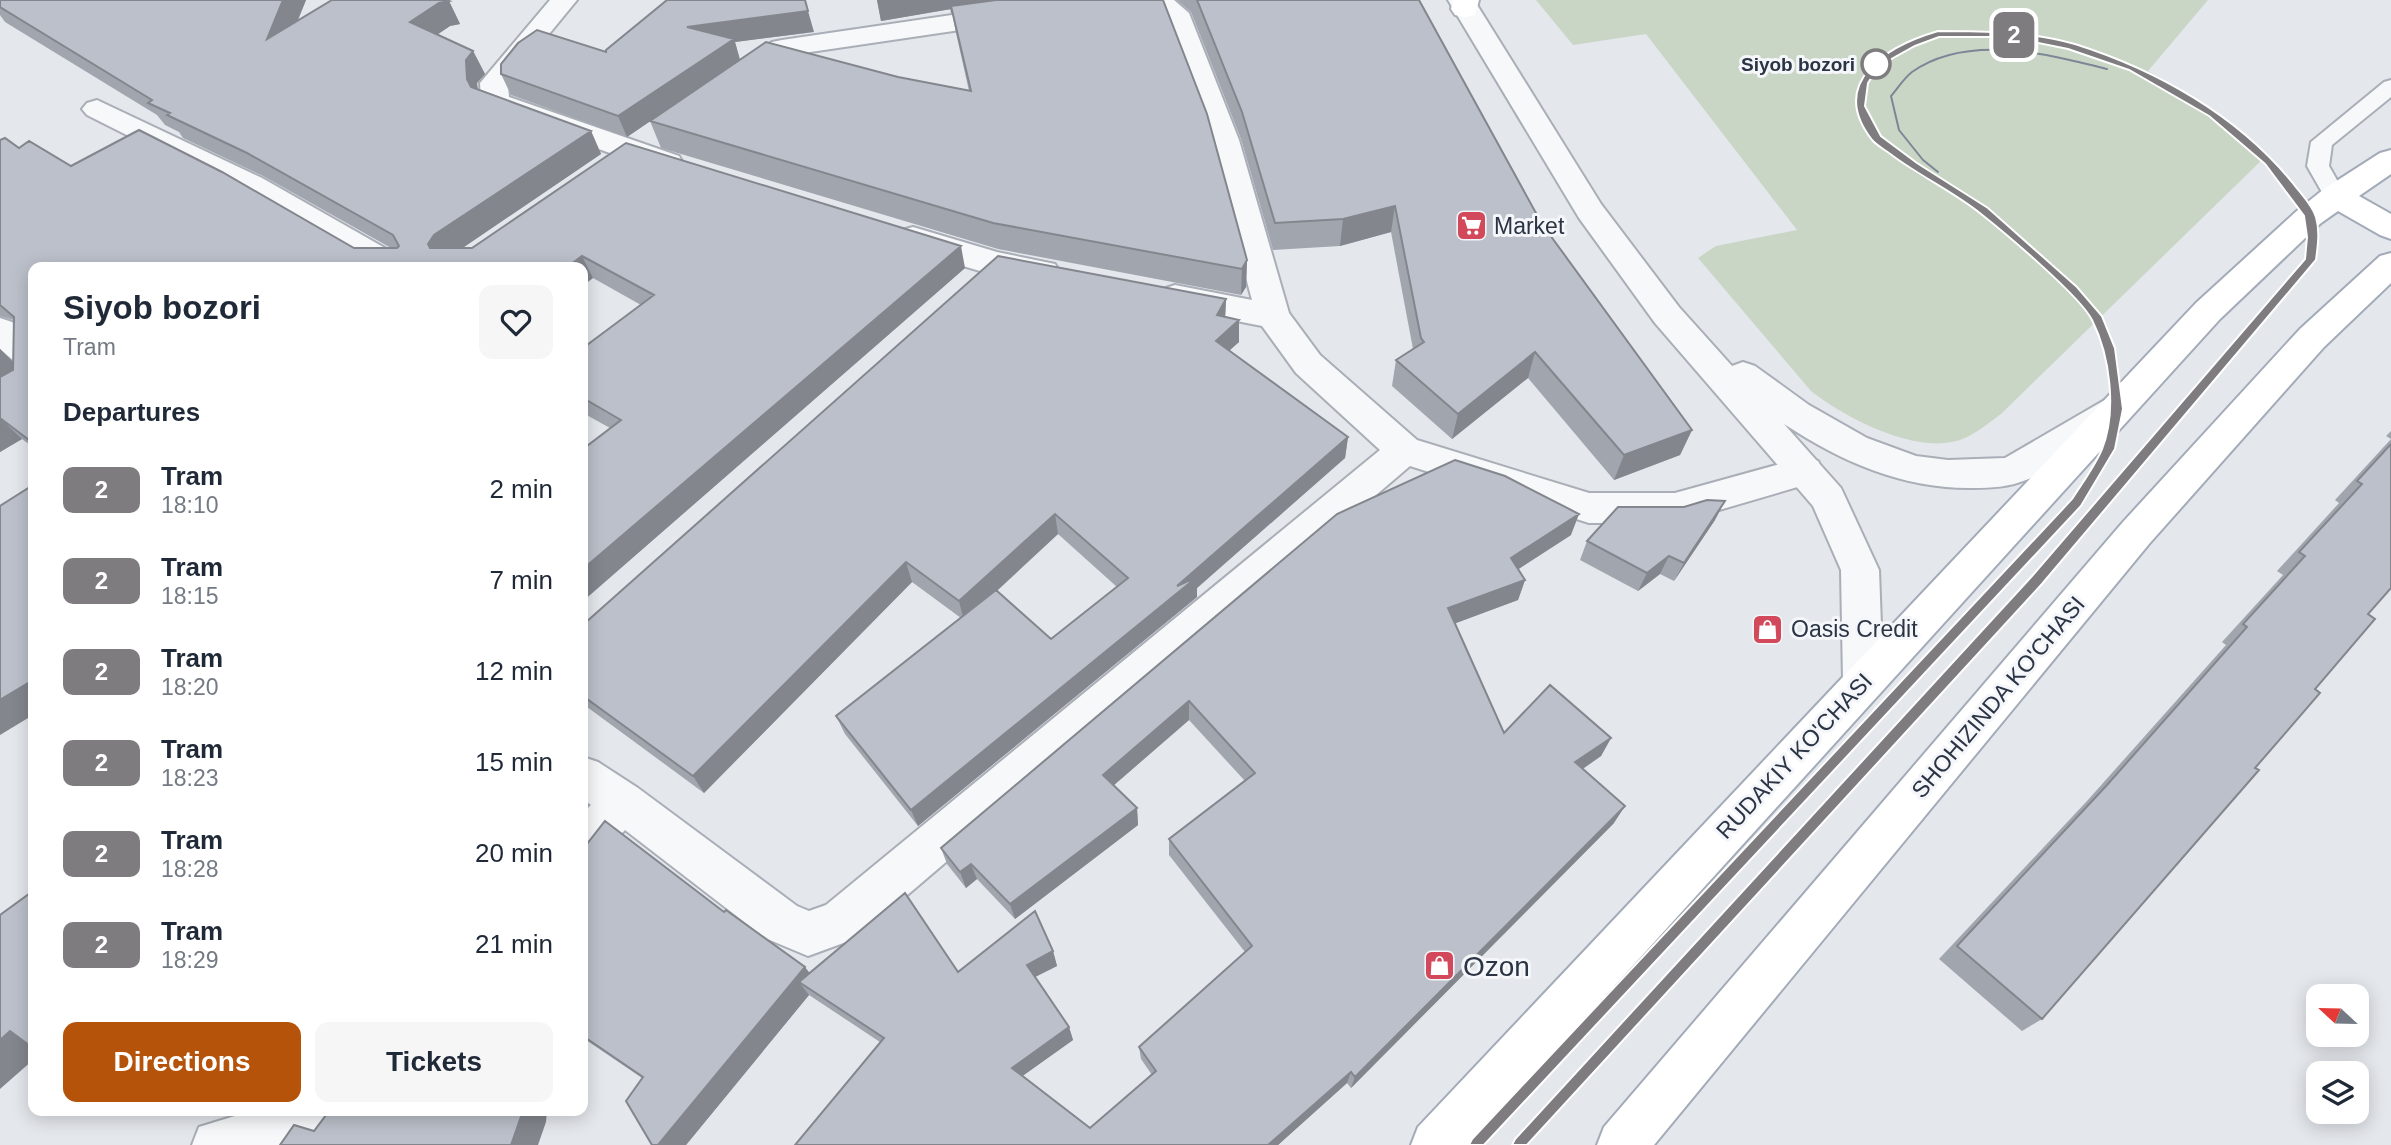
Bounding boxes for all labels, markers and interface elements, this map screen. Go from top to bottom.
line badge: 2 [1991,12,2037,58]
text: 2 [2007,21,2021,48]
marker: Siyob bozori [1861,49,1891,79]
place label: Siyob bozori [1741,54,1855,75]
supermarket icon: Market [1454,209,1488,243]
place label: Market [1494,213,1565,239]
button: heart [479,285,553,359]
text: Siyob bozori [63,289,261,326]
text: Tram [63,334,116,360]
text: Departures [63,397,200,427]
text: Tram [161,461,223,491]
text: 2 min [489,474,553,504]
text: 2 [95,476,108,503]
text: 18:10 [161,492,219,518]
text: Tram [161,552,223,582]
text: 7 min [489,565,553,595]
text: 2 [95,567,108,594]
text: 18:15 [161,583,219,609]
street label: SHOHIZINDA KO'CHASI [1906,591,2090,803]
shop icon: Oasis Credit [1751,612,1785,646]
place label: Oasis Credit [1791,616,1918,642]
text: Tram [161,643,223,673]
text: 12 min [475,656,553,686]
text: 2 [95,658,108,685]
street label: RUDAKIY KO'CHASI [1711,668,1877,844]
text: 18:20 [161,674,219,700]
text: Tram [161,734,223,764]
text: 15 min [475,747,553,777]
text: 2 [95,749,108,776]
text: 18:23 [161,765,219,791]
text: Tram [161,825,223,855]
text: 20 min [475,838,553,868]
text: 2 [95,840,108,867]
text: 18:28 [161,856,219,882]
text: Tram [161,916,223,946]
text: 21 min [475,929,553,959]
text: 2 [95,931,108,958]
text: 18:29 [161,947,219,973]
shop icon: Ozon [1423,949,1457,983]
place label: Ozon [1463,951,1530,982]
north arrow [2306,984,2370,1046]
map controls [2306,984,2369,1124]
button: Directions [63,1022,301,1102]
button: Tickets [315,1022,553,1102]
button: layers [2306,1061,2369,1124]

